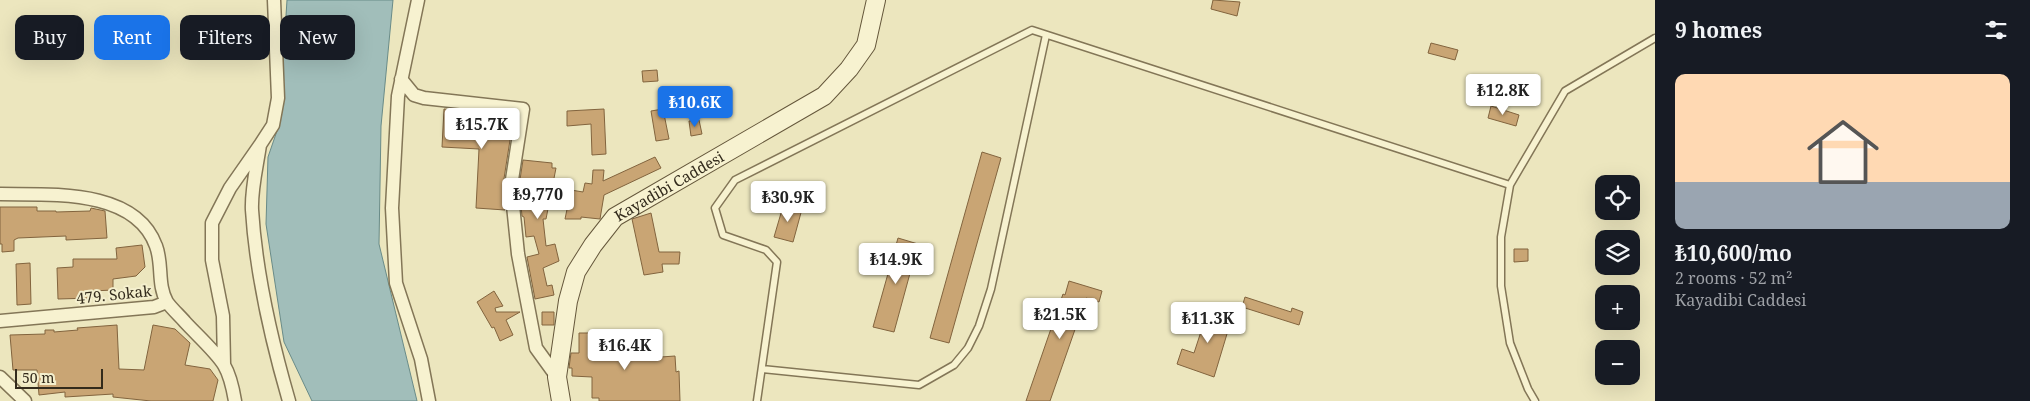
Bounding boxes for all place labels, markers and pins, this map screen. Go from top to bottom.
pin: ₺12.8K [1462,74,1544,116]
pin: ₺10.6K [654,86,736,128]
pin: ₺15.7K [441,108,523,150]
pin: ₺9,770 [497,178,579,220]
pin: ₺30.9K [747,180,829,223]
pin: ₺14.9K [855,242,937,285]
pin: ₺21.5K [1019,298,1101,340]
pin: ₺11.3K [1167,302,1249,344]
pin: ₺16.4K [584,328,666,371]

